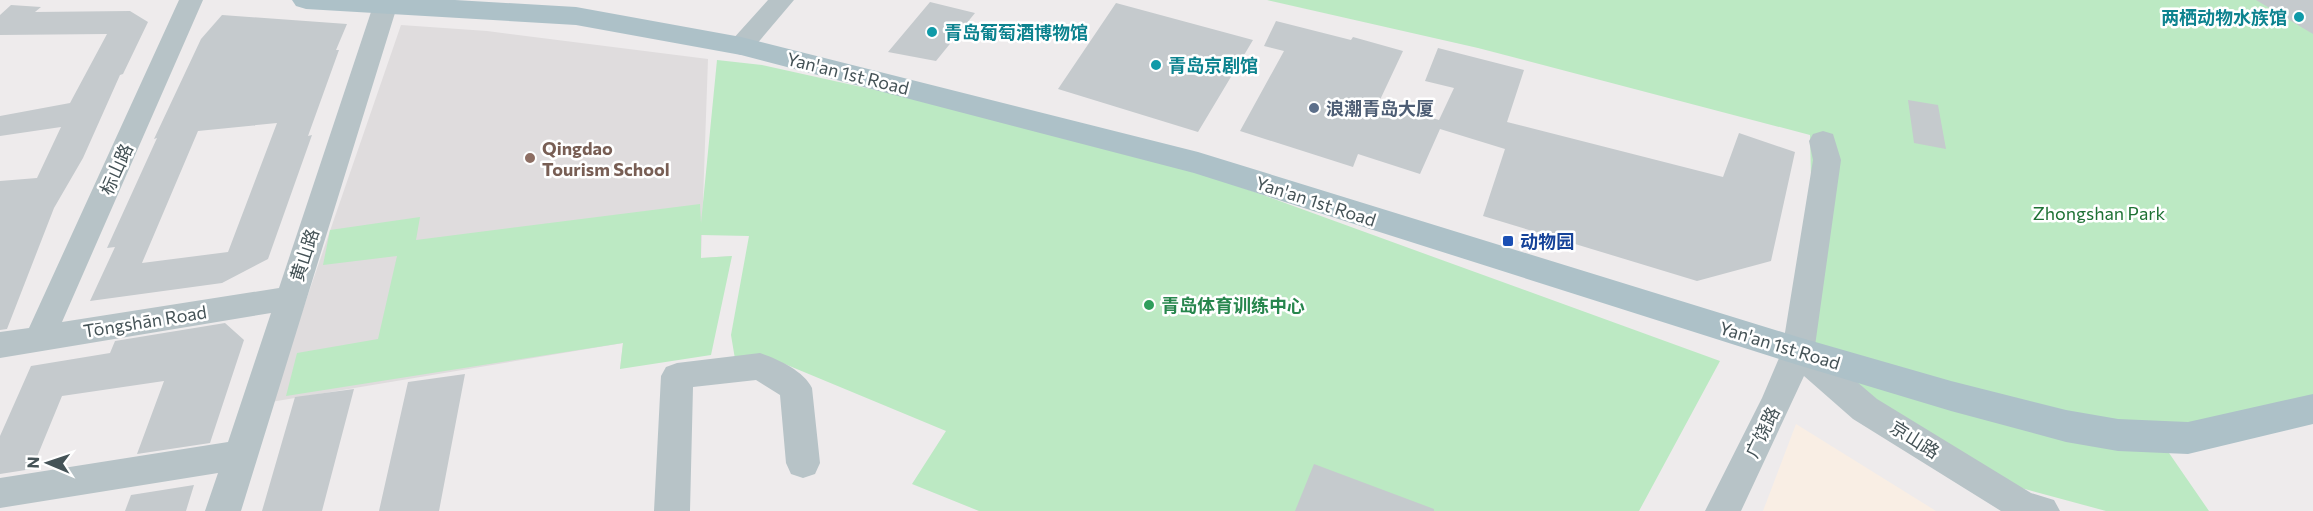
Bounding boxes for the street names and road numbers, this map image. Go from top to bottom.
street label: Yan'an 1st Road [785,47,911,99]
street label: 标山路 [95,140,137,198]
street label: Yan'an 1st Road [1253,171,1379,231]
street label: 黄山路 [285,226,323,284]
street label: Tōngshān Road [82,300,208,342]
street label: Yan'an 1st Road [1717,316,1843,374]
street label: 广饶路 [1740,403,1784,461]
street label: 京山路 [1886,415,1944,463]

